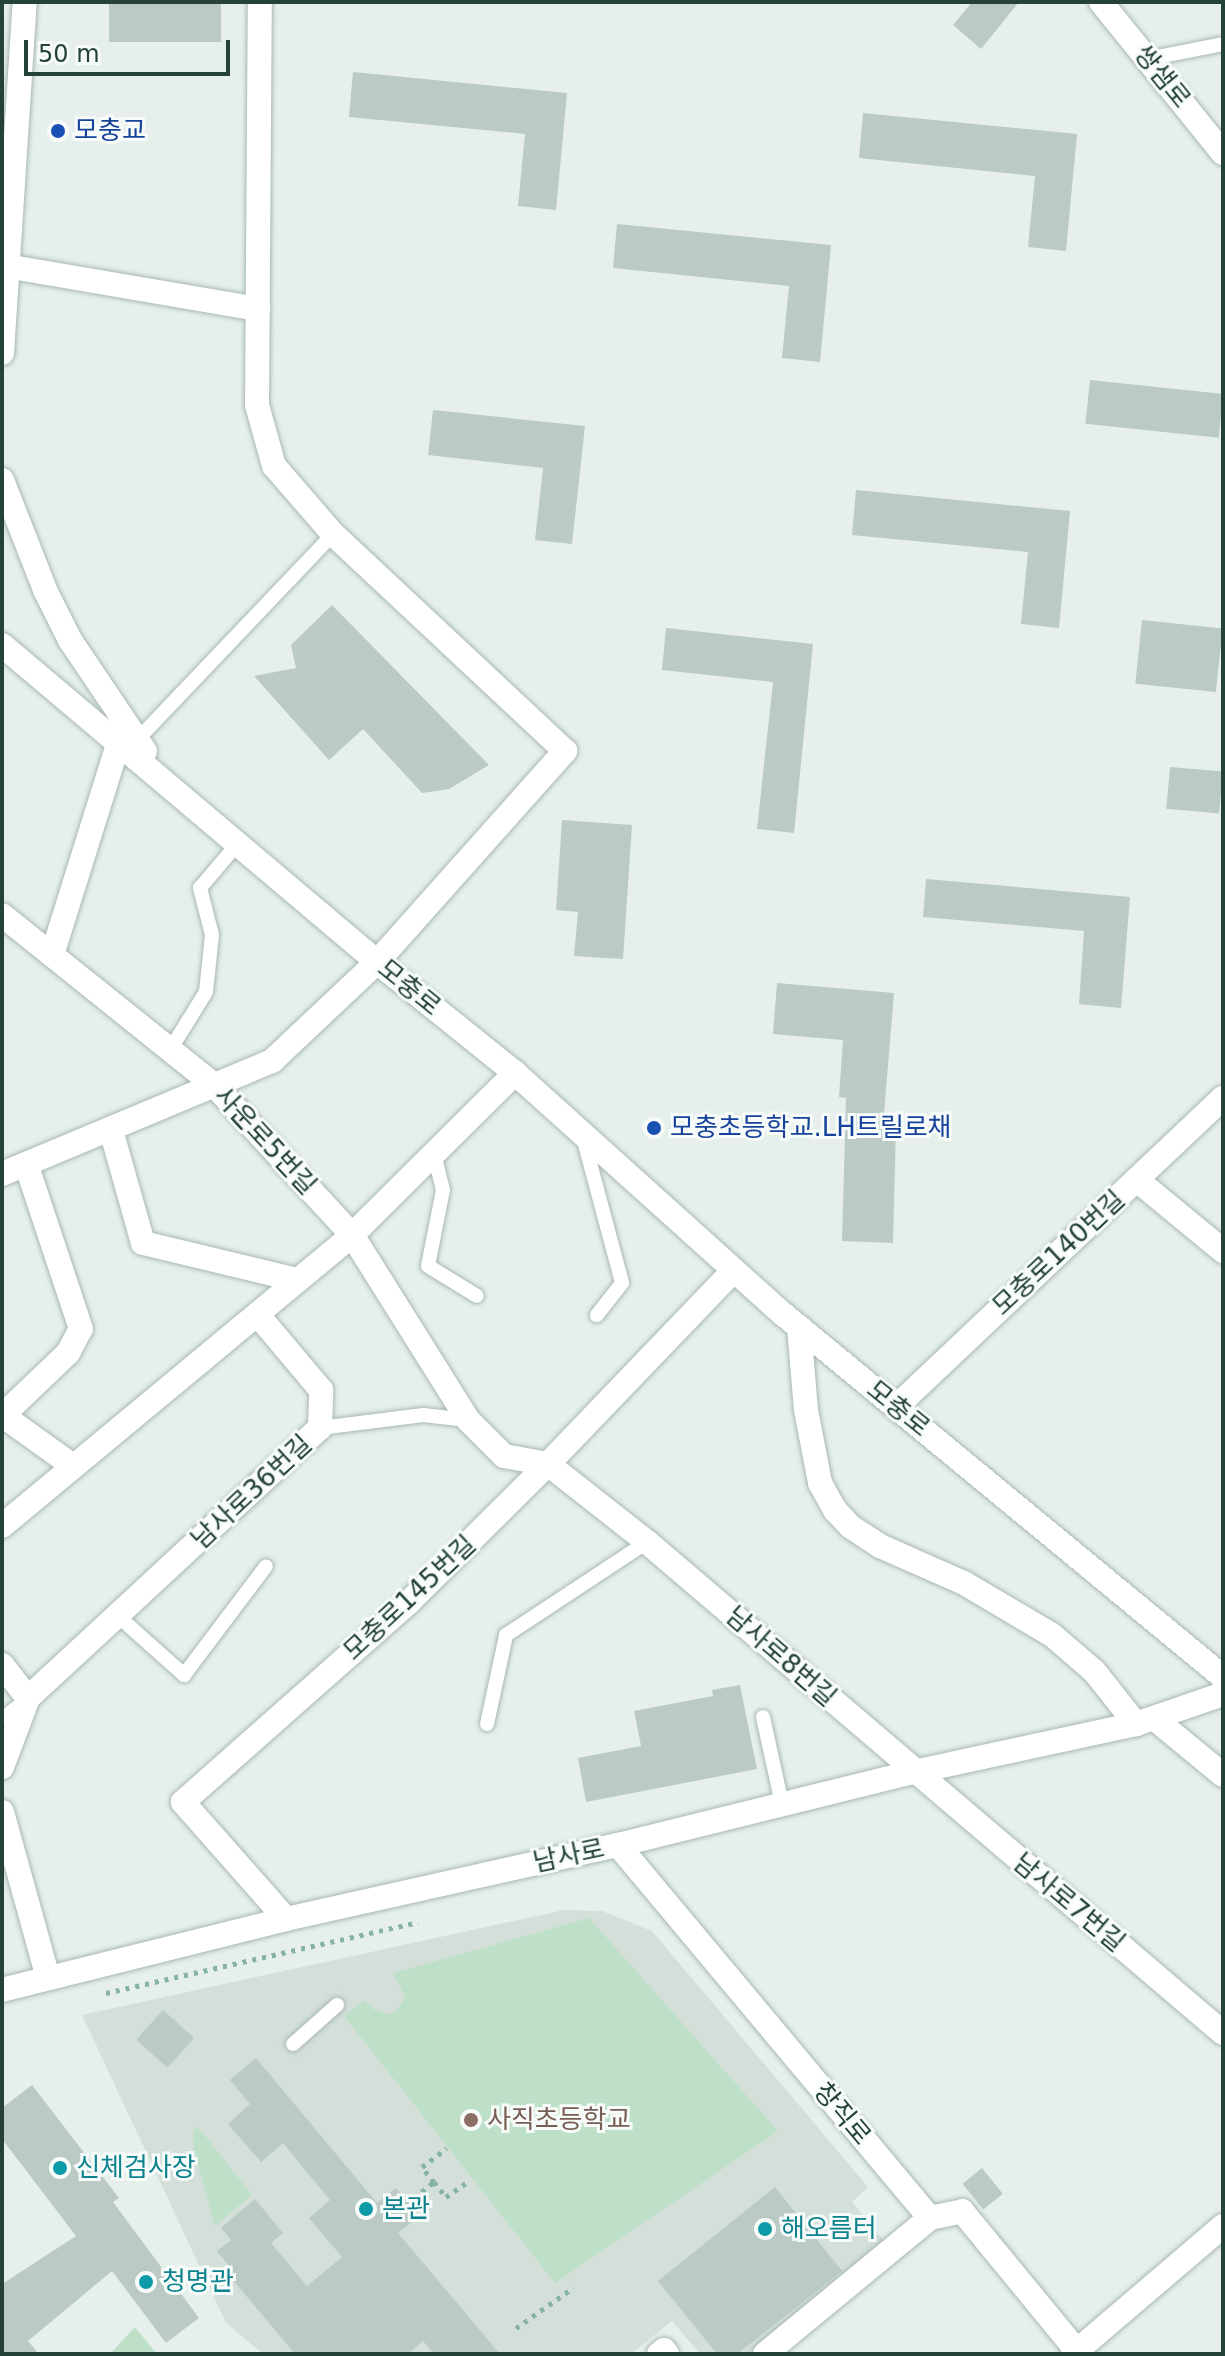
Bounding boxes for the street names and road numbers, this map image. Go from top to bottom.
street label: 쌍샘로 [1127,39,1197,115]
street label: 모충로 [371,953,447,1023]
street label: 사운로5번길 [207,1081,323,1201]
street label: 모충로140번길 [986,1184,1132,1322]
street label: 모충로 [860,1374,936,1444]
street label: 남사로36번길 [186,1429,318,1555]
street label: 모충로145번길 [337,1529,483,1667]
street label: 남사로8번길 [719,1601,843,1713]
street label: 남사로 [531,1833,607,1879]
street label: 남사로7번길 [1007,1847,1131,1959]
street label: 창직로 [807,2076,877,2152]

